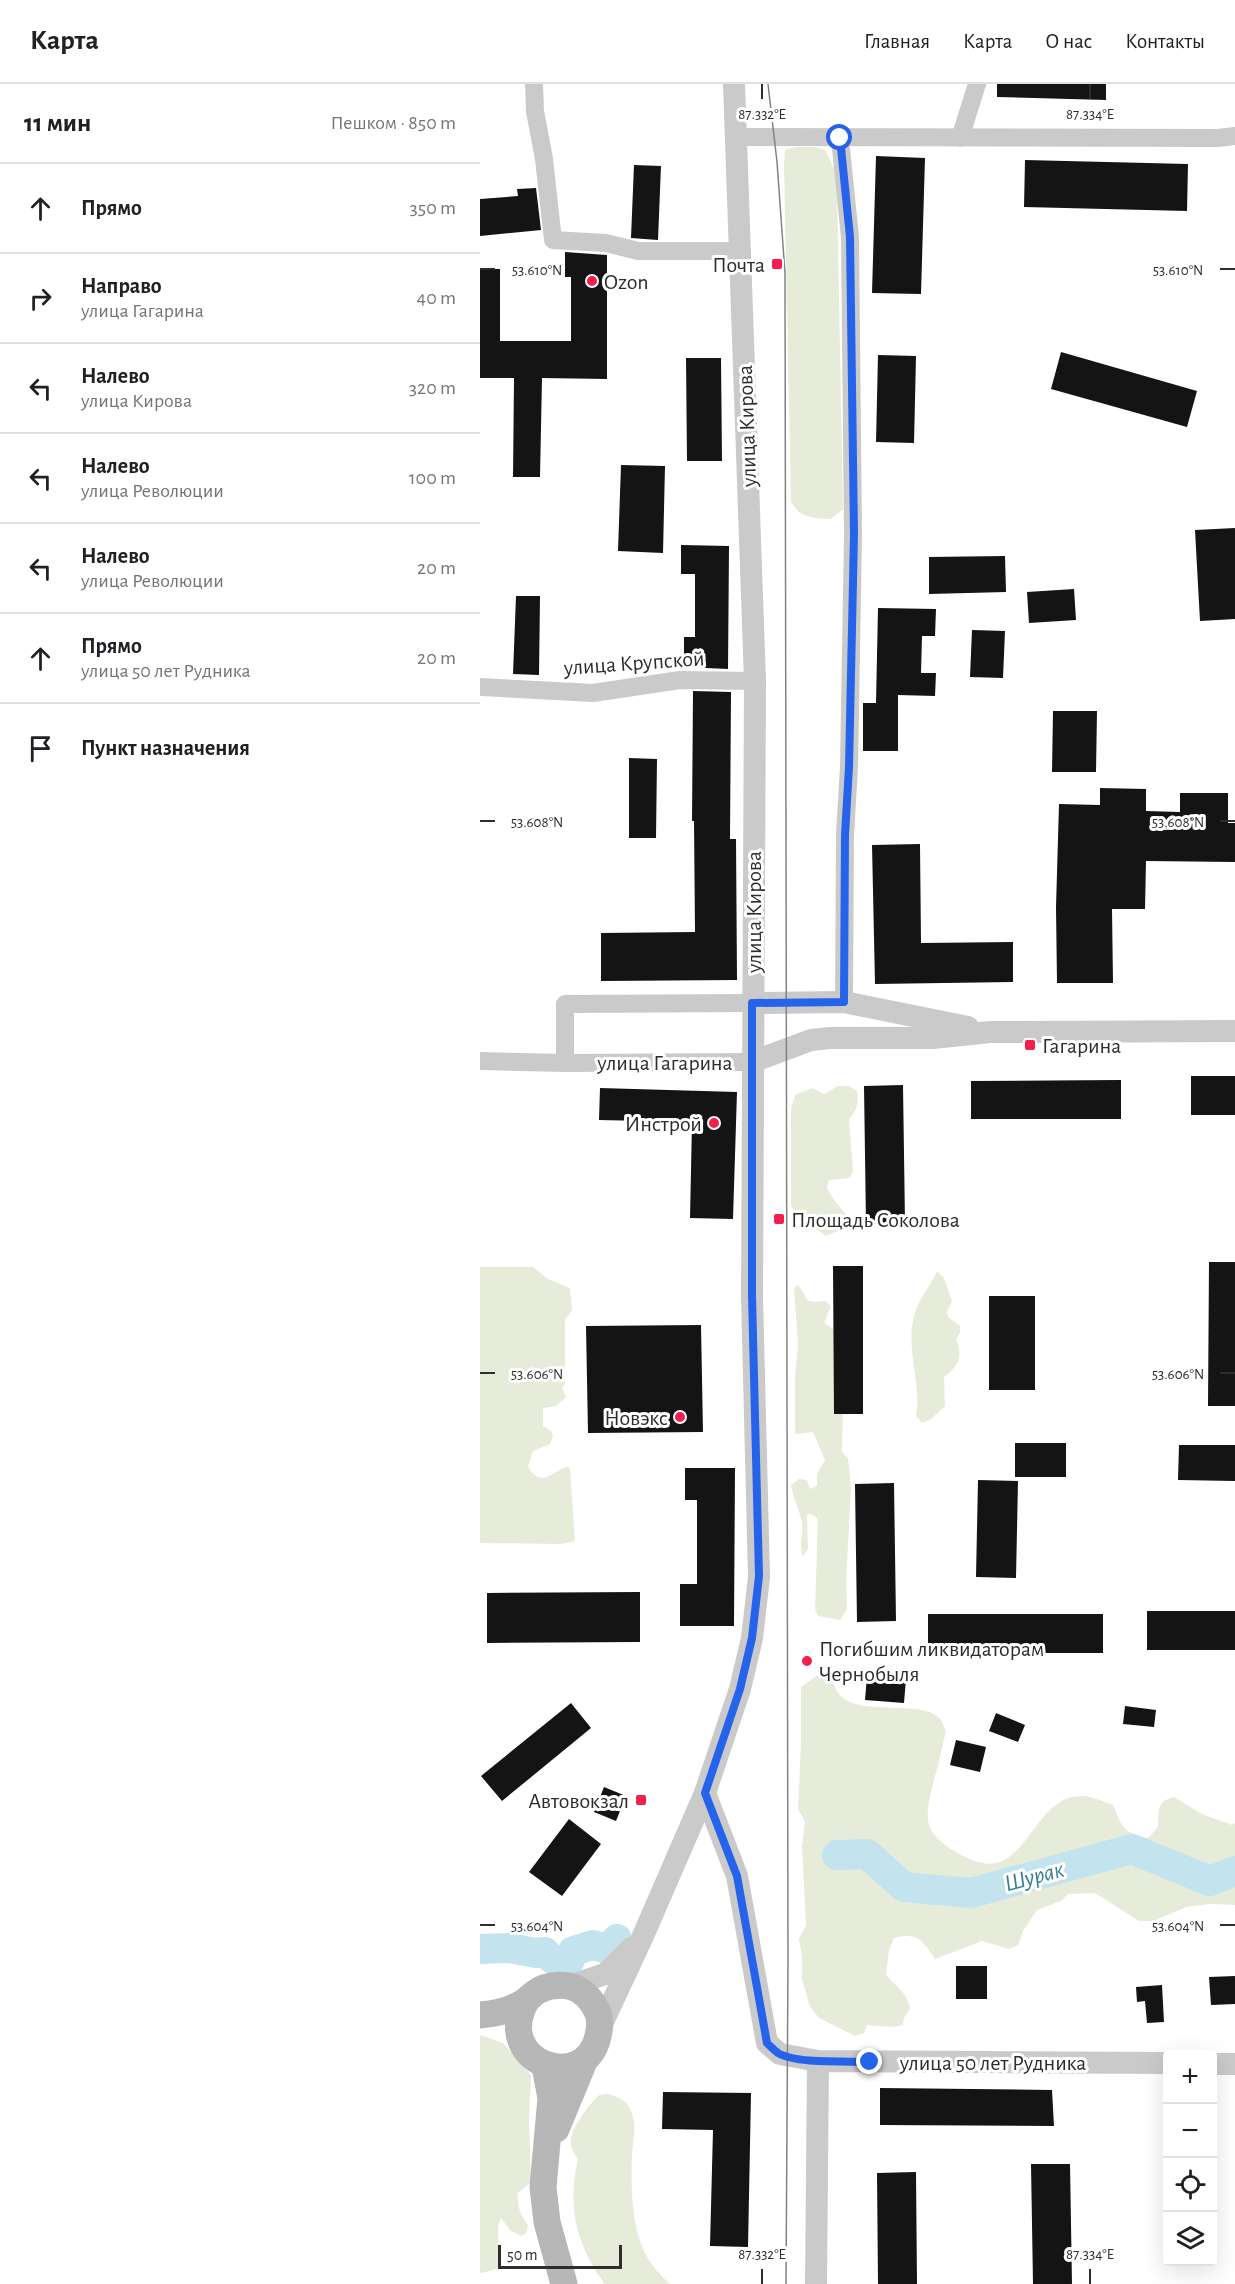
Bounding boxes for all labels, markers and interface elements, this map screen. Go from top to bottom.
text: Карта [30,27,99,55]
text: Главная [864,31,930,52]
text: Карта [963,31,1012,52]
text: О нас [1045,31,1092,52]
text: Контакты [1125,31,1205,52]
text: 87.332°E [738,107,786,122]
text: 87.334°E [1066,107,1114,122]
text: 11 мин [24,110,91,136]
text: Пешком · 850 m [330,113,456,133]
route start [826,124,852,150]
icon: ahead [24,192,57,225]
text: Прямо [81,197,142,219]
text: 350 m [410,198,456,218]
place label: Почта [712,254,765,276]
marker: Почта [770,257,784,271]
text: 53.610°N [512,263,562,278]
text: 53.610°N [1153,263,1203,278]
place label: Ozon [604,271,649,293]
marker: Ozon [585,274,599,288]
text: Направо [81,275,162,297]
icon: right [24,282,57,315]
text: 40 m [417,288,456,308]
text: улица Гагарина [81,301,204,321]
text: Налево [81,365,150,387]
street label: улица Кирова [734,365,760,488]
icon: left [24,372,57,405]
text: 320 m [409,378,456,398]
text: улица Кирова [81,391,192,411]
text: Налево [81,455,150,477]
icon: left [24,462,57,495]
text: 100 m [409,468,456,488]
text: улица Революции [81,481,224,501]
text: Налево [81,545,150,567]
icon: left [24,552,57,585]
text: 20 m [417,558,456,578]
text: улица Революции [81,571,224,591]
text: Прямо [81,635,142,657]
icon: ahead [24,642,57,675]
street label: улица Крупской [562,647,705,679]
text: 20 m [417,648,456,668]
text: улица 50 лет Рудника [81,661,251,681]
icon: arrive [24,732,57,765]
text: Пункт назначения [81,737,250,759]
text: 53.608°N [511,815,563,830]
text: 53.608°N [1152,815,1204,830]
street label: улица Кирова [743,851,765,974]
place label: Гагарина [1042,1035,1121,1057]
marker: Гагарина [1023,1038,1037,1052]
street label: улица Гагарина [596,1052,733,1074]
place label: Инстрой [625,1113,702,1135]
marker: Инстрой [707,1116,721,1130]
place label: Площадь Соколова [791,1209,960,1231]
marker: Площадь Соколова [772,1212,786,1226]
text: 53.606°N [511,1367,563,1382]
text: 53.606°N [1152,1367,1204,1382]
place label: Новэкс [604,1407,668,1429]
marker: Новэкс [673,1410,687,1424]
place label: Погибшим ликвидаторам Чернобыля [819,1638,1044,1685]
marker: Погибшим ликвидаторам Чернобыля [800,1654,814,1668]
place label: Автовокзал [528,1790,629,1812]
marker: Автовокзал [634,1793,648,1807]
water label: Шурак [1002,1858,1067,1896]
text: 53.604°N [511,1919,563,1934]
text: 53.604°N [1152,1919,1204,1934]
route end [856,2048,882,2074]
map controls [1163,2050,1217,2266]
button: + [1163,2050,1217,2104]
street label: улица 50 лет Рудника [899,2052,1086,2074]
button: − [1163,2104,1217,2158]
button: locate [1163,2158,1217,2212]
button: layers [1163,2212,1217,2266]
scale bar [498,2242,622,2270]
text: 50 m [507,2247,538,2263]
text: 87.332°E [738,2247,786,2262]
text: 87.334°E [1066,2247,1114,2262]

